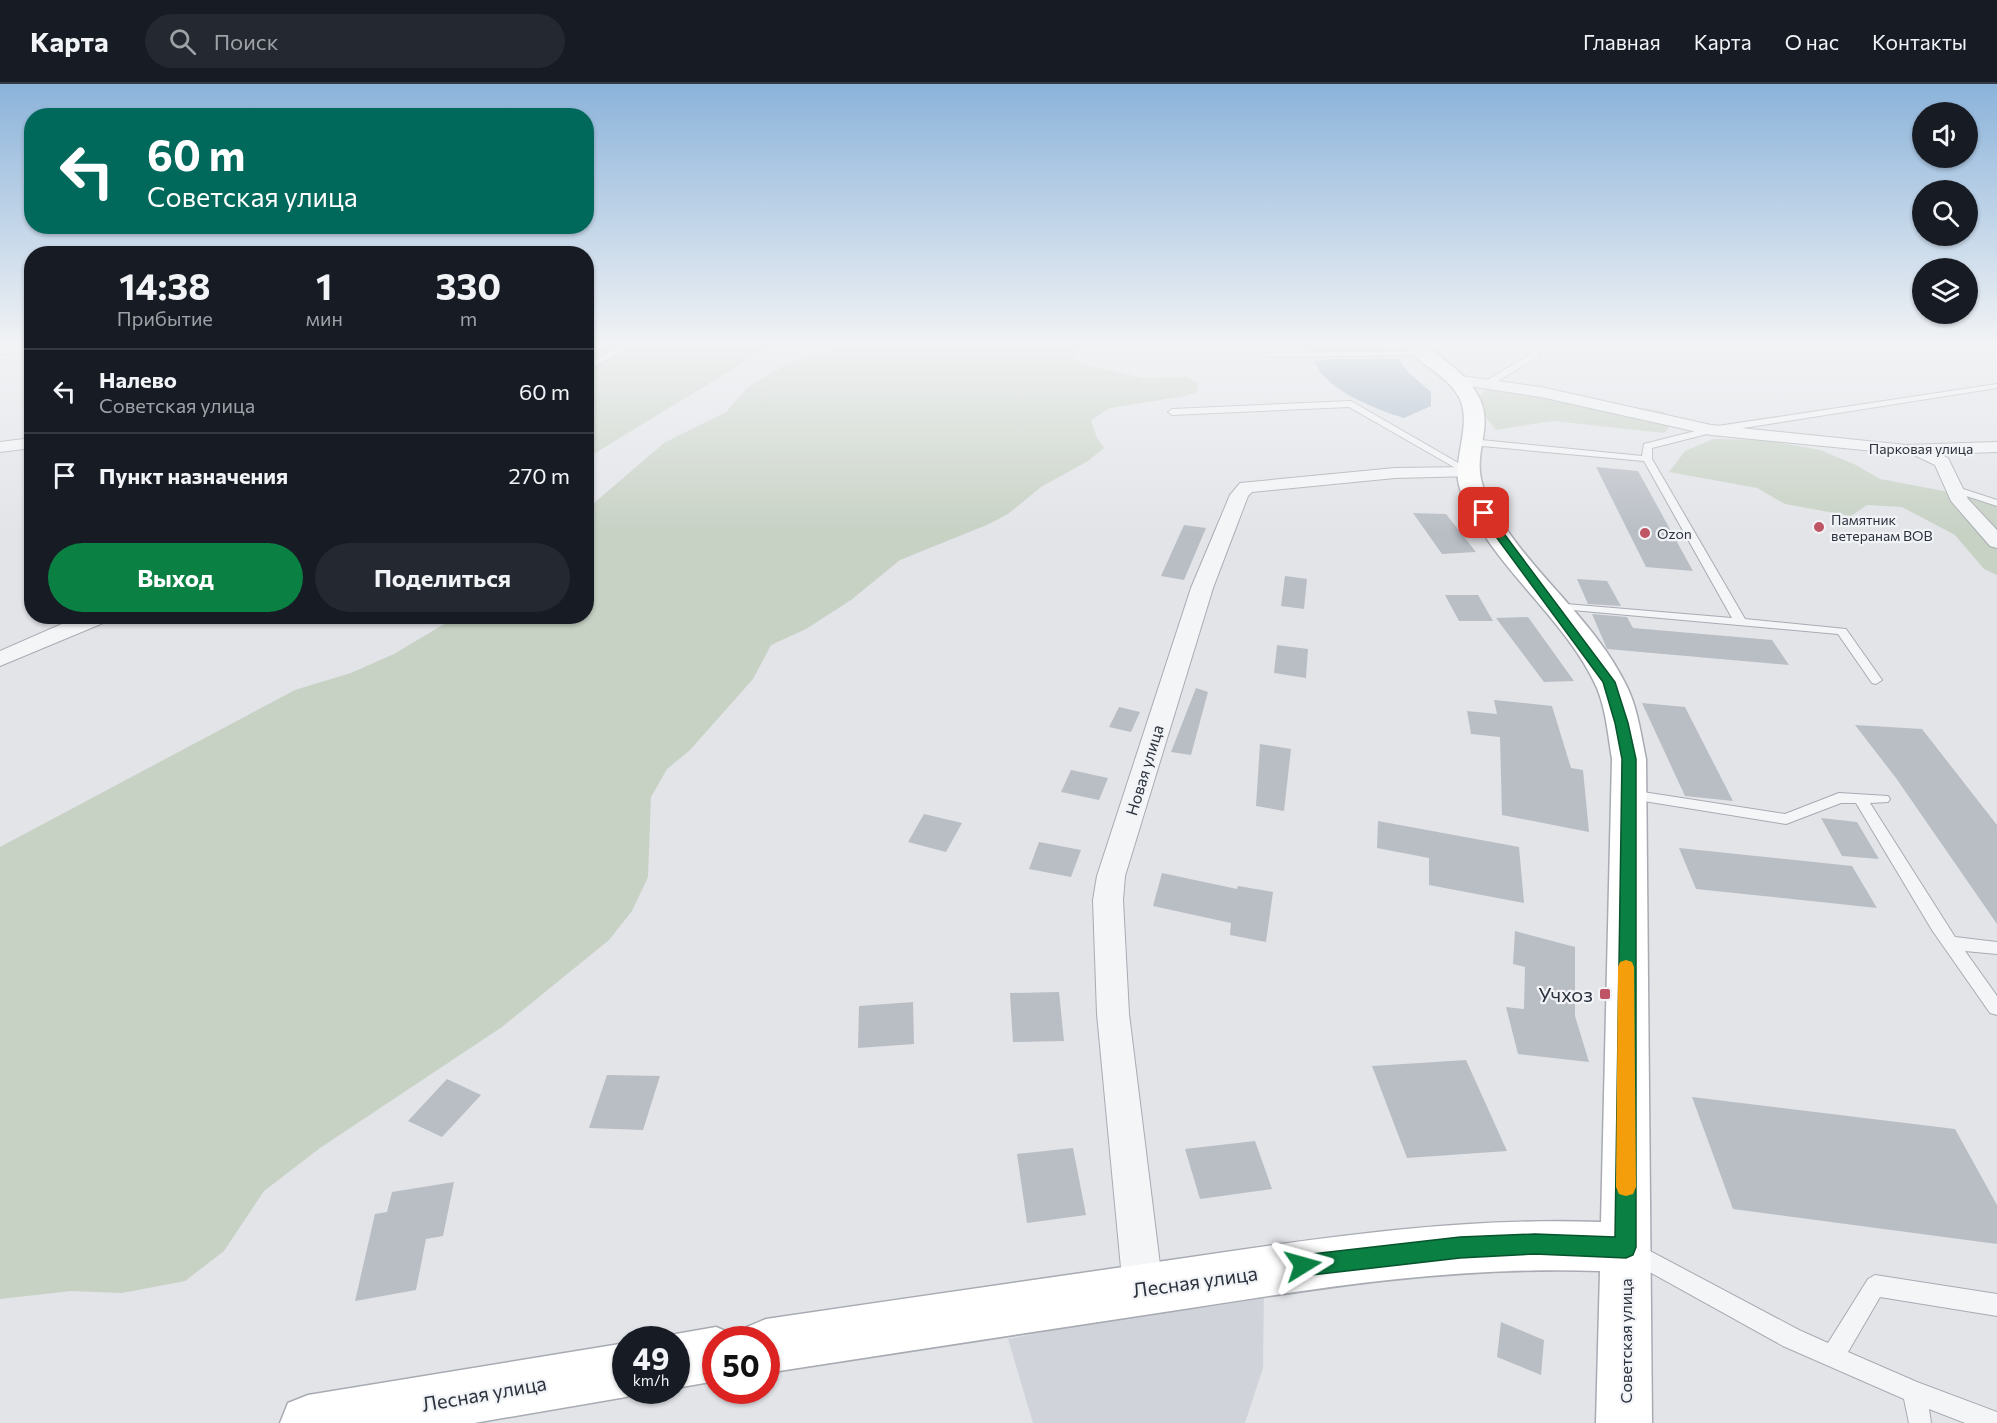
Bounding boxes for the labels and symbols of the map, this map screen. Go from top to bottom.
street label: Парковая улица [1869,440,1973,457]
pin [1458,487,1509,538]
place label: Памятник ветеранам ВОВ [1831,511,1933,544]
marker: Памятник ветеранам ВОВ [1812,520,1826,534]
place label: Ozon [1657,525,1692,542]
marker: Ozon [1638,526,1652,540]
street label: Новая улица [1121,722,1167,818]
place label: Учхоз [1538,982,1593,1006]
marker: Учхоз [1598,987,1612,1001]
position arrow [1271,1233,1335,1297]
street label: Лесная улица [1131,1260,1259,1302]
street label: Советская улица [1616,1279,1635,1403]
speed limit sign: 50 [702,1326,780,1404]
street label: Лесная улица [420,1370,548,1416]

